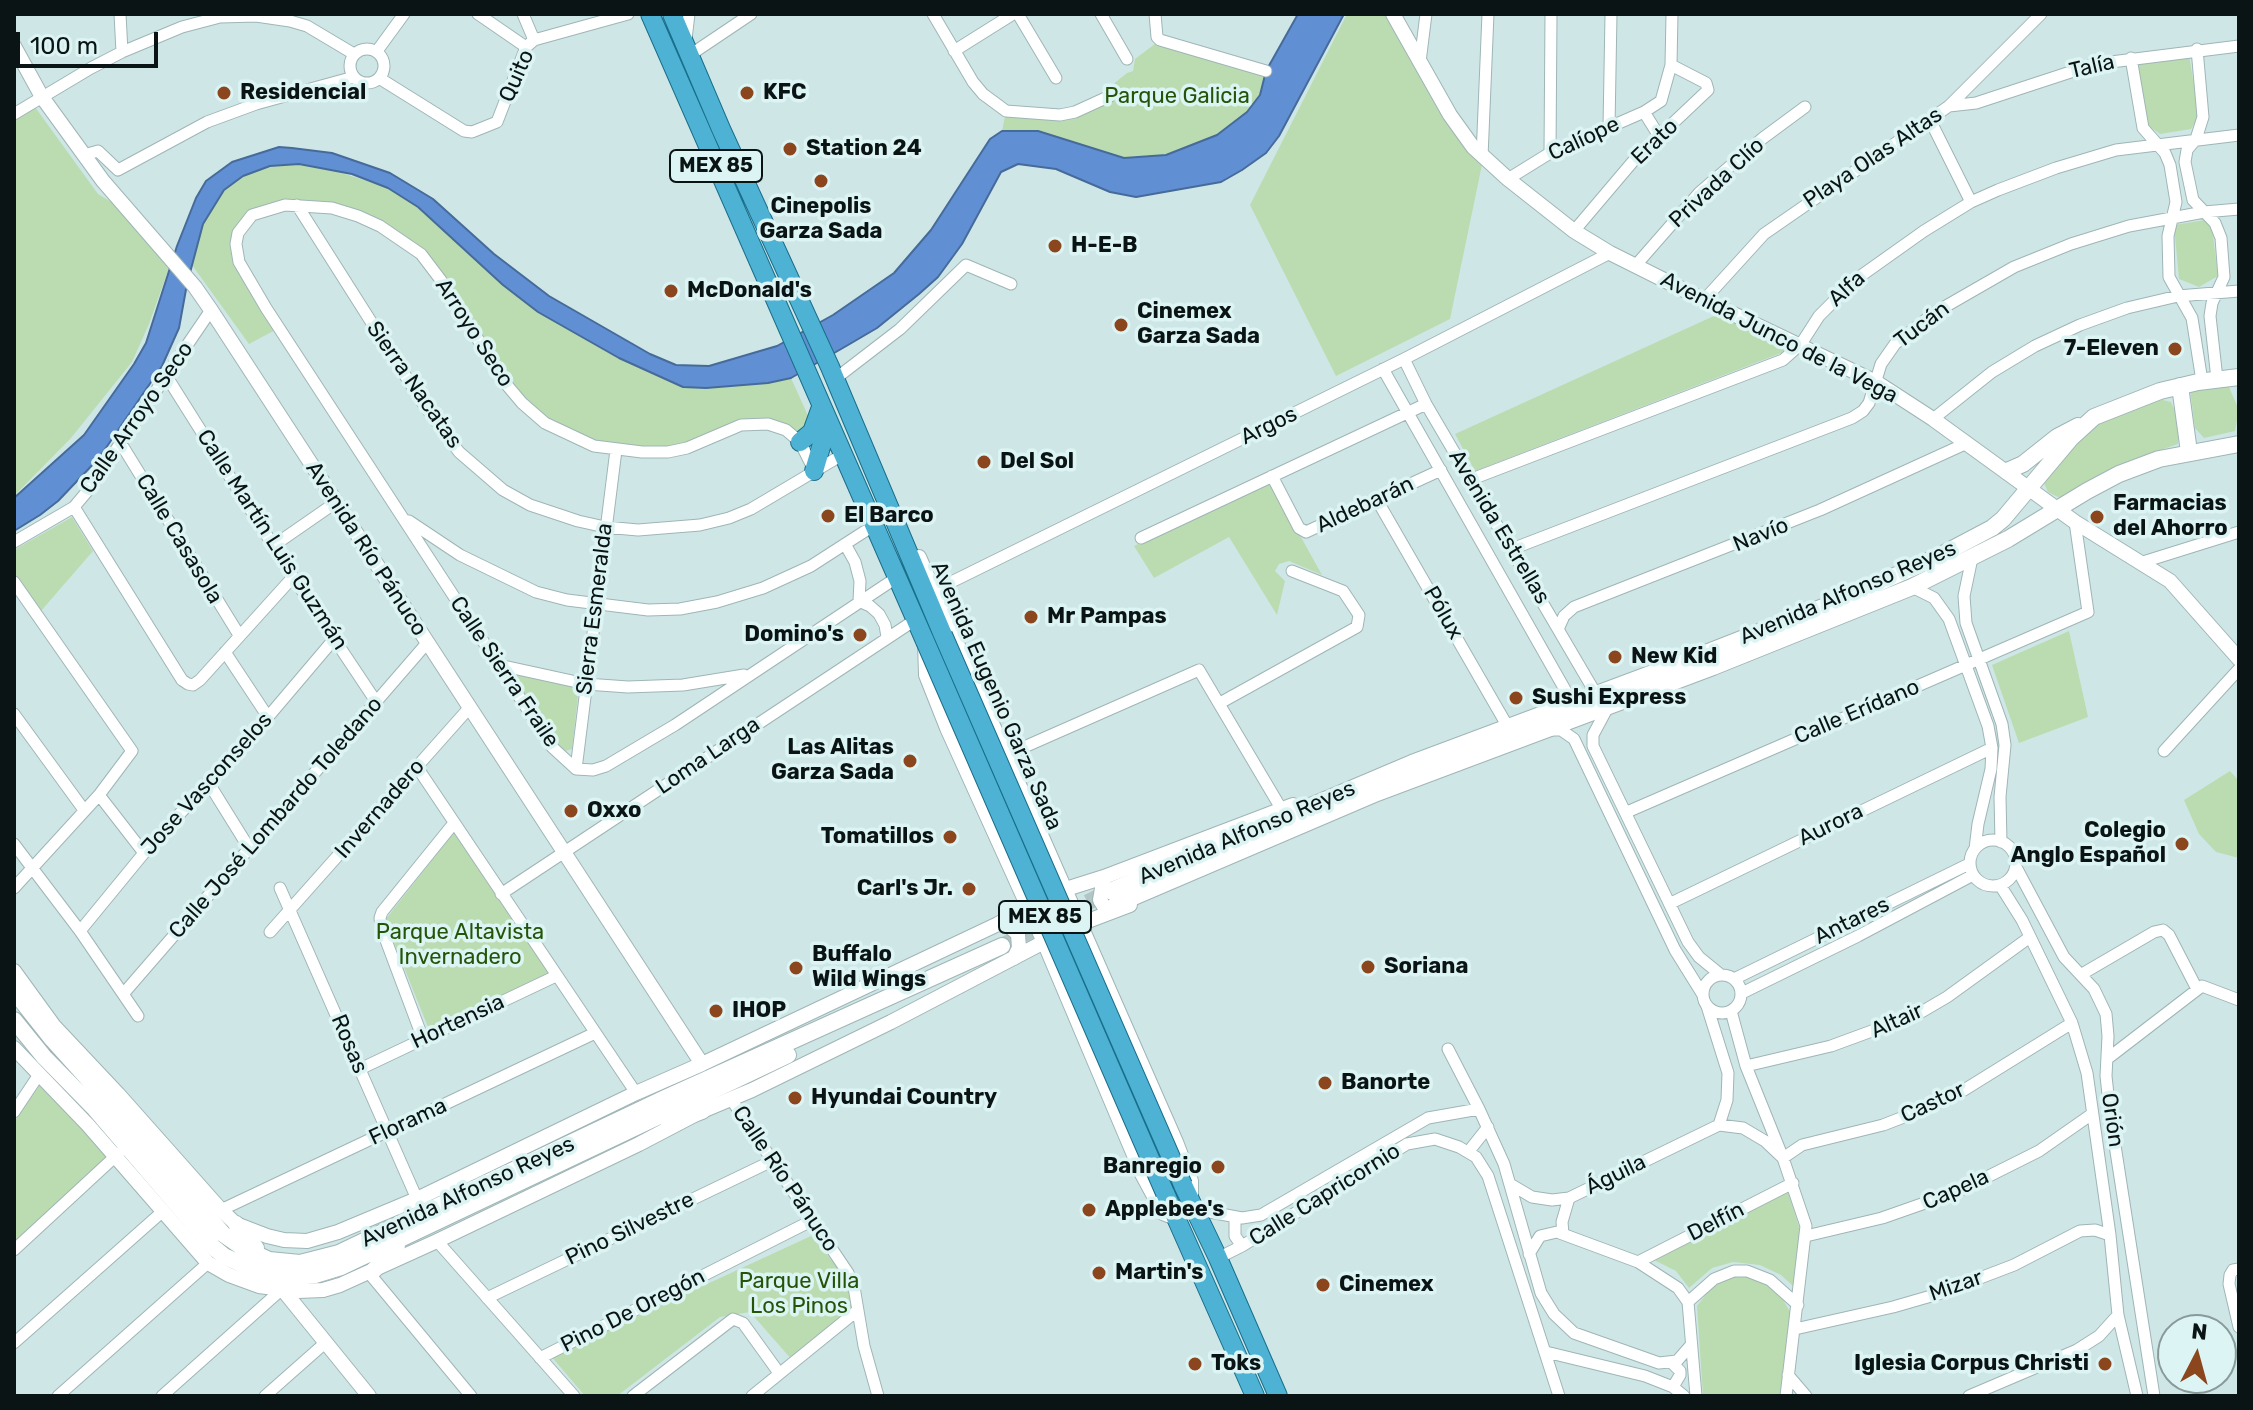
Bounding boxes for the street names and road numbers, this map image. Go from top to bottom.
street label: Quito [494,46,540,106]
street label: Talía [2067,49,2117,85]
street label: Playa Olas Altas [1799,102,1947,214]
street label: Calíope [1544,111,1624,167]
street label: Erato [1626,113,1684,171]
street label: Privada Clío [1664,132,1770,234]
road number: MEX 85 [670,150,762,182]
street label: Alfa [1823,266,1871,312]
street label: Avenida Junco de la Vega [1656,267,1902,409]
street label: Arroyo Seco [429,274,519,392]
street label: Tucán [1889,296,1955,354]
street label: Sierra Nacatas [360,316,468,454]
street label: Calle Arroyo Seco [75,337,199,499]
street label: Argos [1236,401,1302,451]
street label: Calle Martín Luis Guzmán [191,425,353,655]
street label: Avenida Estrellas [1443,445,1555,609]
street label: Avenida Río Pánuco [300,457,432,641]
street label: Calle Casasola [130,469,228,609]
street label: Aldebarán [1312,471,1418,539]
street label: Navío [1729,512,1793,558]
street label: Sierra Esmeralda [571,522,619,696]
street label: Avenida Alfonso Reyes [1736,535,1960,651]
street label: Avenida Eugenio Garza Sada [925,558,1067,834]
street label: Pólux [1417,582,1469,644]
street label: Calle Sierra Fraile [444,591,564,753]
street label: Calle Erídano [1790,674,1924,750]
street label: Calle José Lombardo Toledano [164,692,388,944]
street label: Jose Vasconselos [136,707,278,861]
street label: Loma Larga [651,712,765,800]
street label: Invernadero [330,754,430,864]
street label: Avenida Alfonso Reyes [1135,775,1359,891]
street label: Aurora [1794,798,1868,852]
street label: Antares [1810,892,1894,950]
road number: MEX 85 [999,901,1091,933]
street label: Hortensia [407,989,509,1055]
street label: Altair [1867,998,1927,1044]
street label: Rosas [325,1011,373,1077]
street label: Castor [1897,1077,1969,1129]
street label: Orión [2095,1091,2129,1149]
street label: Florama [365,1093,451,1151]
street label: Calle Río Pánuco [726,1101,844,1257]
street label: Avenida Alfonso Reyes [357,1131,579,1253]
street label: Calle Capricornio [1245,1138,1405,1252]
street label: Águila [1582,1149,1650,1201]
street label: Capela [1919,1164,1993,1216]
street label: Pino Silvestre [562,1187,698,1271]
street label: Delfín [1683,1197,1749,1247]
street label: Pino De Oregón [557,1263,709,1359]
street label: Mizar [1926,1265,1986,1307]

